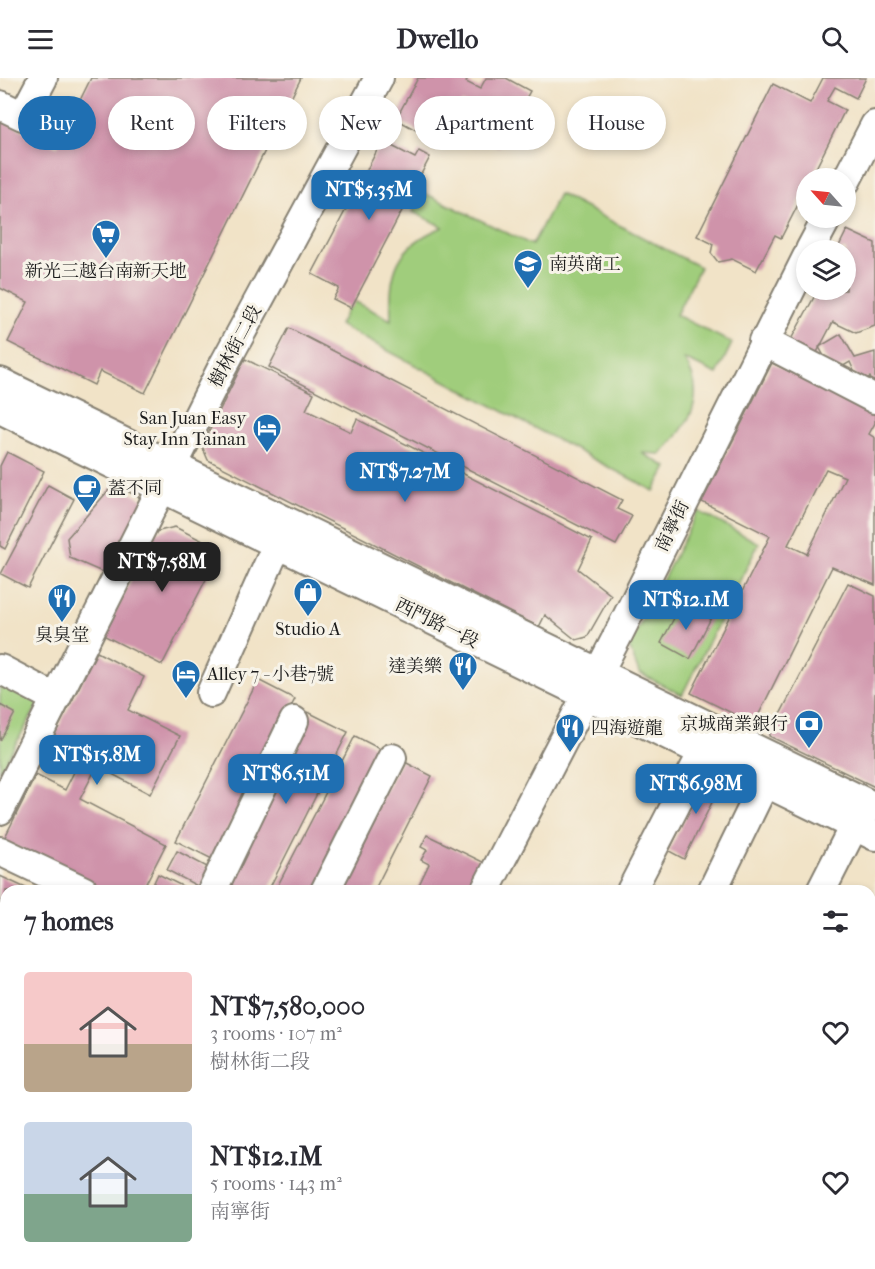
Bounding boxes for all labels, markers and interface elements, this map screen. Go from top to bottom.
icon: menu [24,23,57,56]
text: Dwello [397,23,478,55]
icon: search [818,23,851,56]
chip: Buy [18,96,96,150]
chip: Rent [108,96,195,150]
chip: Filters [207,96,307,150]
chip: New [319,96,402,150]
chip: Apartment [414,96,555,150]
chip: House [567,96,666,150]
north arrow [796,168,856,228]
map controls [796,168,856,300]
pin: NT$5.35M [307,170,431,221]
text: NT$5.35M [325,178,413,201]
supermarket icon: 新光三越台南新天地 [90,218,122,260]
button: layers [796,240,856,300]
school or university icon: 南英商工 [512,248,544,290]
place label: 南英商工 [549,254,621,275]
place label: 新光三越台南新天地 [25,261,187,282]
street label: 樹林街二段 [205,302,266,391]
place label: San Juan Easy Stay Inn Tainan [124,408,247,450]
hotel icon: San Juan Easy Stay Inn Tainan [251,412,283,454]
pin: NT$7.27M [343,452,467,503]
text: NT$7.27M [359,460,451,483]
cafe icon: 蓋不同 [71,472,103,514]
place label: 蓋不同 [108,478,162,499]
street label: 南寧街 [651,497,694,555]
pin: NT$7.58M [100,542,224,593]
text: NT$7.58M [117,550,207,573]
shop icon: Studio A [292,576,324,618]
pin: NT$12.1M [624,580,748,631]
restaurant icon: 臭臭堂 [46,582,78,624]
text: NT$12.1M [643,588,729,611]
street label: 西門路一段 [392,594,482,653]
place label: Studio A [275,619,341,640]
place label: 臭臭堂 [35,625,89,646]
restaurant icon: 達美樂 [447,650,479,692]
place label: 達美樂 [388,656,442,677]
hotel icon: Alley 7 - 小巷7號 [170,658,202,700]
place label: Alley 7 - 小巷7號 [206,664,334,685]
bank icon: 京城商業銀行 [793,708,825,750]
restaurant icon: 四海遊龍 [554,712,586,754]
place label: 京城商業銀行 [680,714,788,735]
place label: 四海遊龍 [591,718,663,739]
pin: NT$15.8M [35,735,159,786]
text: NT$15.8M [53,743,141,766]
pin: NT$6.51M [224,754,348,805]
text: NT$6.51M [242,762,330,785]
pin: NT$6.98M [634,764,758,815]
text: NT$6.98M [650,772,742,795]
icon: filters [819,905,852,938]
text: 7 homes [24,906,114,937]
text: NT$7,580,000 [210,991,365,1022]
icon: home [72,996,144,1068]
icon: heart [819,1016,852,1049]
text: 3 rooms · 107 m² [210,1022,342,1045]
text: 樹林街二段 [210,1050,310,1073]
text: NT$12.1M [210,1141,322,1172]
icon: home [72,1146,144,1218]
icon: heart [819,1166,852,1199]
text: 5 rooms · 143 m² [210,1172,342,1195]
text: 南寧街 [210,1200,270,1223]

